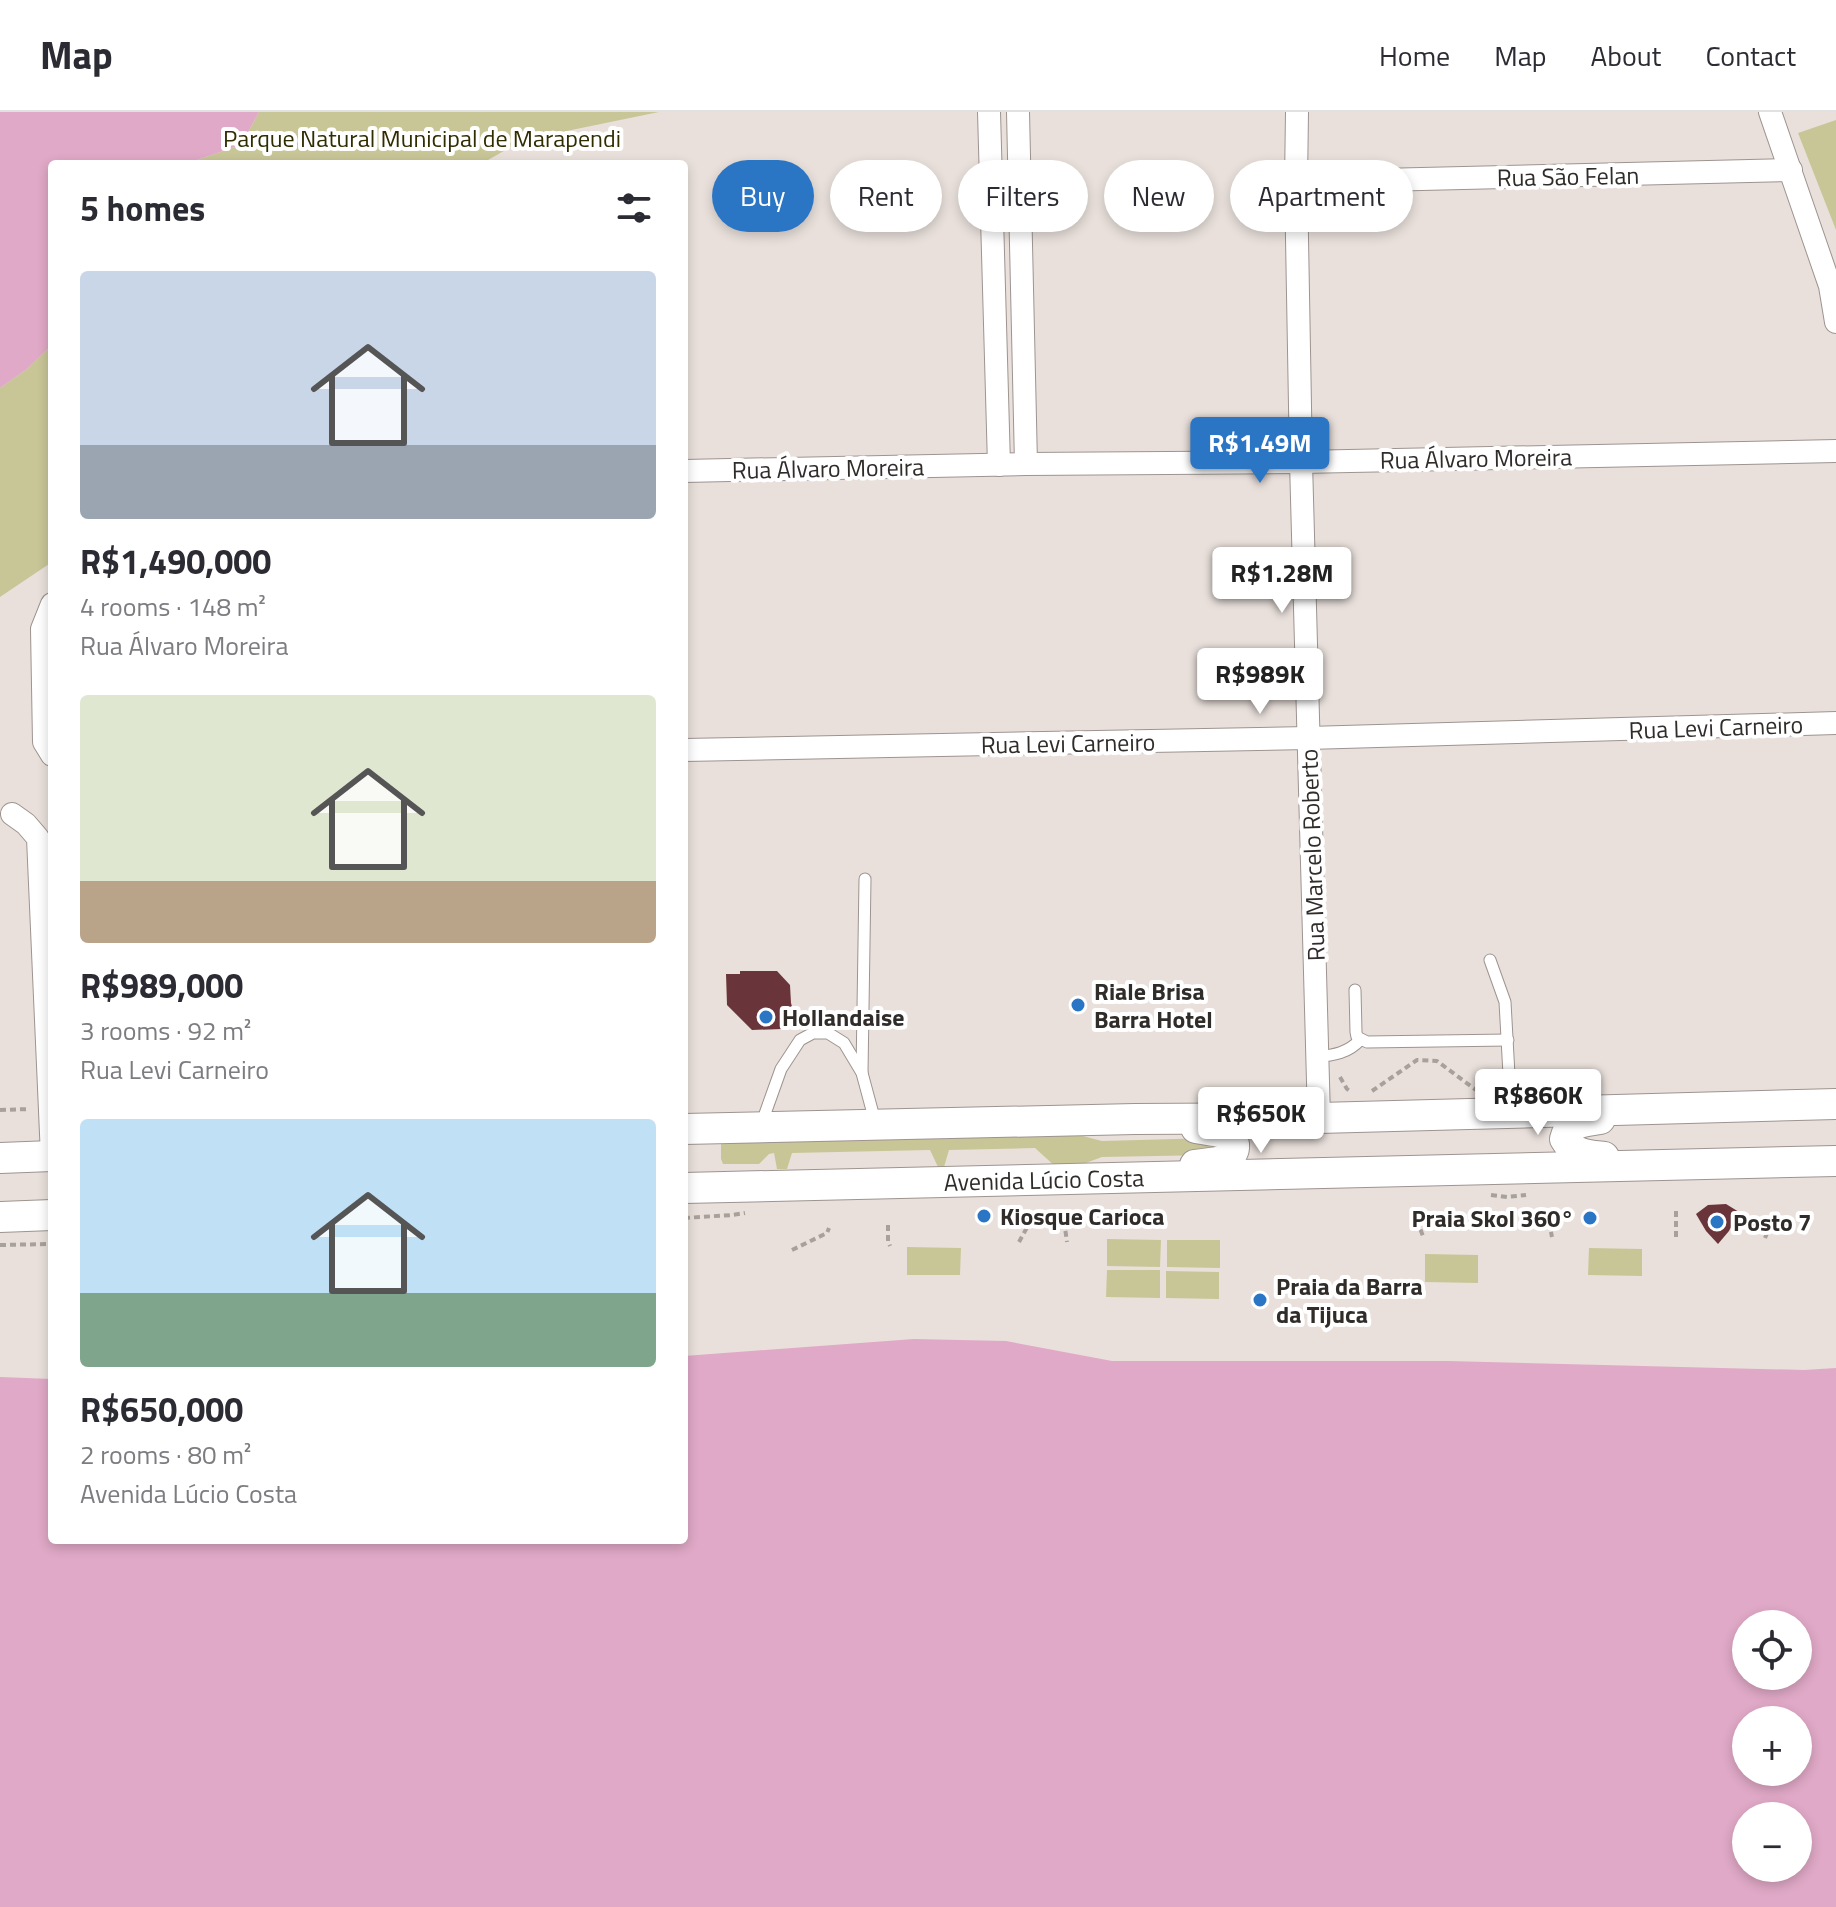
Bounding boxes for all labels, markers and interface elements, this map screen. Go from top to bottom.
text: Map [40,26,113,84]
text: Home [1379,34,1450,77]
text: Map [1494,34,1547,77]
text: About [1591,34,1661,77]
text: Contact [1705,34,1796,77]
park label: Parque Natural Municipal de Marapendi [223,120,621,156]
street label: Rua São Felan [1496,157,1640,195]
chip: Buy [712,160,814,232]
chip: Rent [830,160,942,232]
chip: Filters [958,160,1088,232]
chip: New [1104,160,1214,232]
chip: Apartment [1230,160,1413,232]
text: 5 homes [80,182,205,234]
icon: filters [612,186,656,230]
icon: home [296,323,440,467]
pin: R$1.49M [1186,417,1334,485]
text: R$1.49M [1208,423,1312,462]
street label: Rua Álvaro Moreira [1379,438,1573,478]
street label: Rua Álvaro Moreira [731,448,925,488]
text: R$1,490,000 [80,535,271,587]
pin: R$1.28M [1208,547,1356,615]
text: R$1.28M [1230,553,1334,592]
text: 4 rooms · 148 m² [80,587,266,626]
text: Rua Álvaro Moreira [80,626,289,665]
pin: R$989K [1195,648,1325,716]
text: R$989K [1215,654,1305,693]
street label: Rua Levi Carneiro [1628,706,1804,748]
street label: Rua Levi Carneiro [980,723,1156,763]
icon: home [296,747,440,891]
street label: Rua Marcelo Roberto [1290,748,1334,962]
text: R$989,000 [80,959,243,1011]
place label: Riale Brisa Barra Hotel [1094,973,1213,1037]
marker: Riale Brisa Barra Hotel [1069,996,1087,1014]
place label: Hollandaise [782,999,905,1035]
marker: Hollandaise [757,1008,775,1026]
text: 3 rooms · 92 m² [80,1011,251,1050]
text: Rua Levi Carneiro [80,1050,269,1089]
pin: R$860K [1473,1069,1603,1137]
text: R$860K [1493,1075,1583,1114]
pin: R$650K [1196,1087,1326,1155]
text: R$650K [1216,1093,1306,1132]
street label: Avenida Lúcio Costa [943,1159,1145,1200]
icon: home [296,1171,440,1315]
place label: Kiosque Carioca [1000,1198,1165,1234]
place label: Praia Skol 360° [1411,1200,1574,1236]
place label: Posto 7 [1733,1204,1811,1240]
marker: Kiosque Carioca [975,1207,993,1225]
marker: Praia Skol 360° [1581,1209,1599,1227]
marker: Posto 7 [1708,1213,1726,1231]
place label: Praia da Barra da Tijuca [1276,1268,1423,1332]
marker: Praia da Barra da Tijuca [1251,1291,1269,1309]
text: R$650,000 [80,1383,243,1435]
text: 2 rooms · 80 m² [80,1435,251,1474]
text: Avenida Lúcio Costa [80,1474,297,1513]
map controls [1732,1610,1812,1882]
button: locate [1732,1610,1812,1690]
button: + [1732,1706,1812,1786]
button: − [1732,1802,1812,1882]

